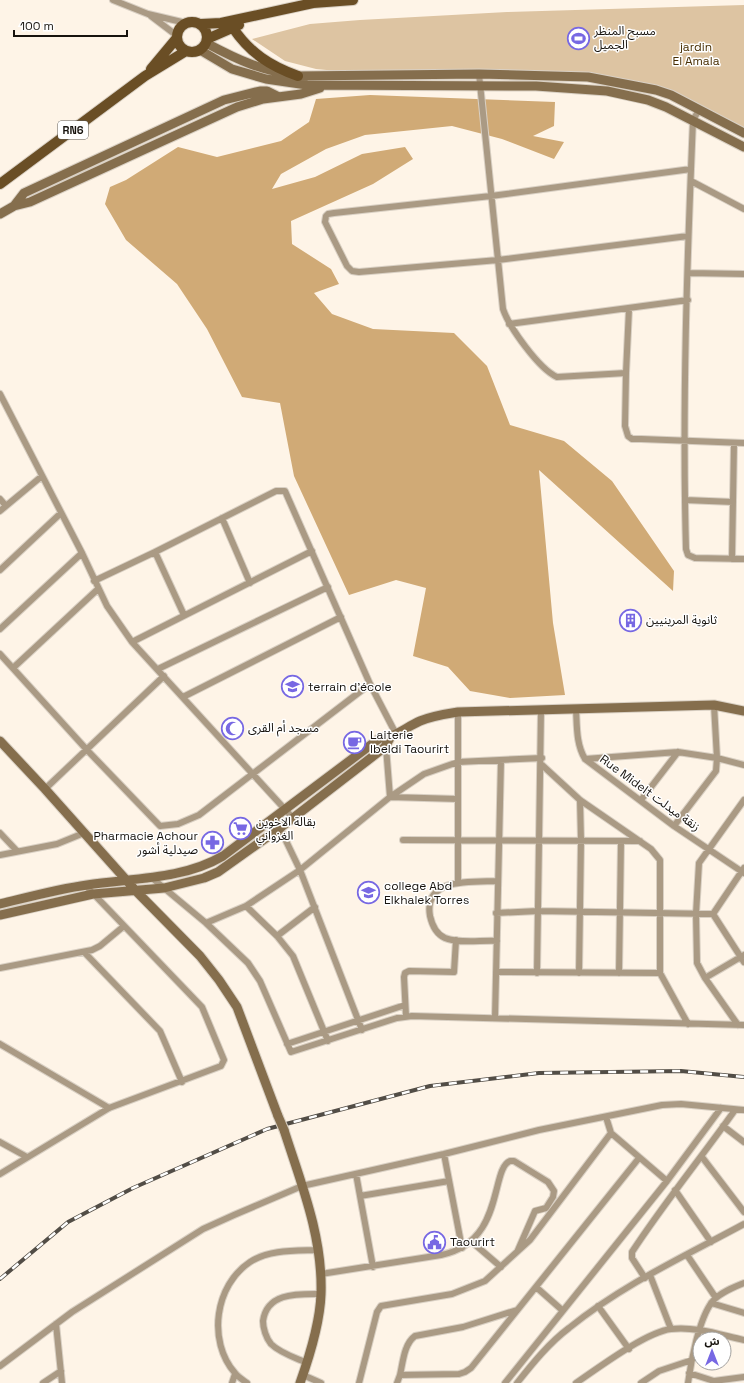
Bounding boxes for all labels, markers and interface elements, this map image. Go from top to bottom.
scale bar [14,12,127,38]
text: 100 m [20,18,54,34]
place label: مسبح المنظر الجميل [593,23,656,53]
sports icon: مسبح المنظر الجميل [565,25,591,51]
park label: jardin El Amala [672,39,720,69]
road number: RN6 [58,121,88,139]
building icon: ثانوية المرينيين [618,607,644,633]
place label: ثانوية المرينيين [646,612,718,628]
school or university icon: terrain d'école [280,674,306,700]
place label: terrain d'école [308,679,392,695]
mosque icon: مسجد أم القرى [220,715,246,741]
place label: مسجد أم القرى [248,720,319,737]
place label: Laiterie lbeldi Taourirt [370,727,449,757]
cafe icon: Laiterie lbeldi Taourirt [342,729,368,755]
street label: Rue Midelt زنقة ميدلت [597,751,703,835]
place label: بقالة الاخوين الغزواني [256,814,316,846]
supermarket icon: بقالة الاخوين الغزواني [228,816,254,842]
place label: Pharmacie Achour صيدلية أشور [93,828,198,858]
pharmacy icon: Pharmacie Achour صيدلية أشور [200,830,226,856]
place label: college Abd Elkhalek Torres [384,878,469,908]
school or university icon: college Abd Elkhalek Torres [355,880,381,906]
public building icon: Taourirt [422,1229,448,1255]
place label: Taourirt [450,1234,495,1250]
north arrow [692,1331,732,1371]
text: ش [704,1334,720,1348]

